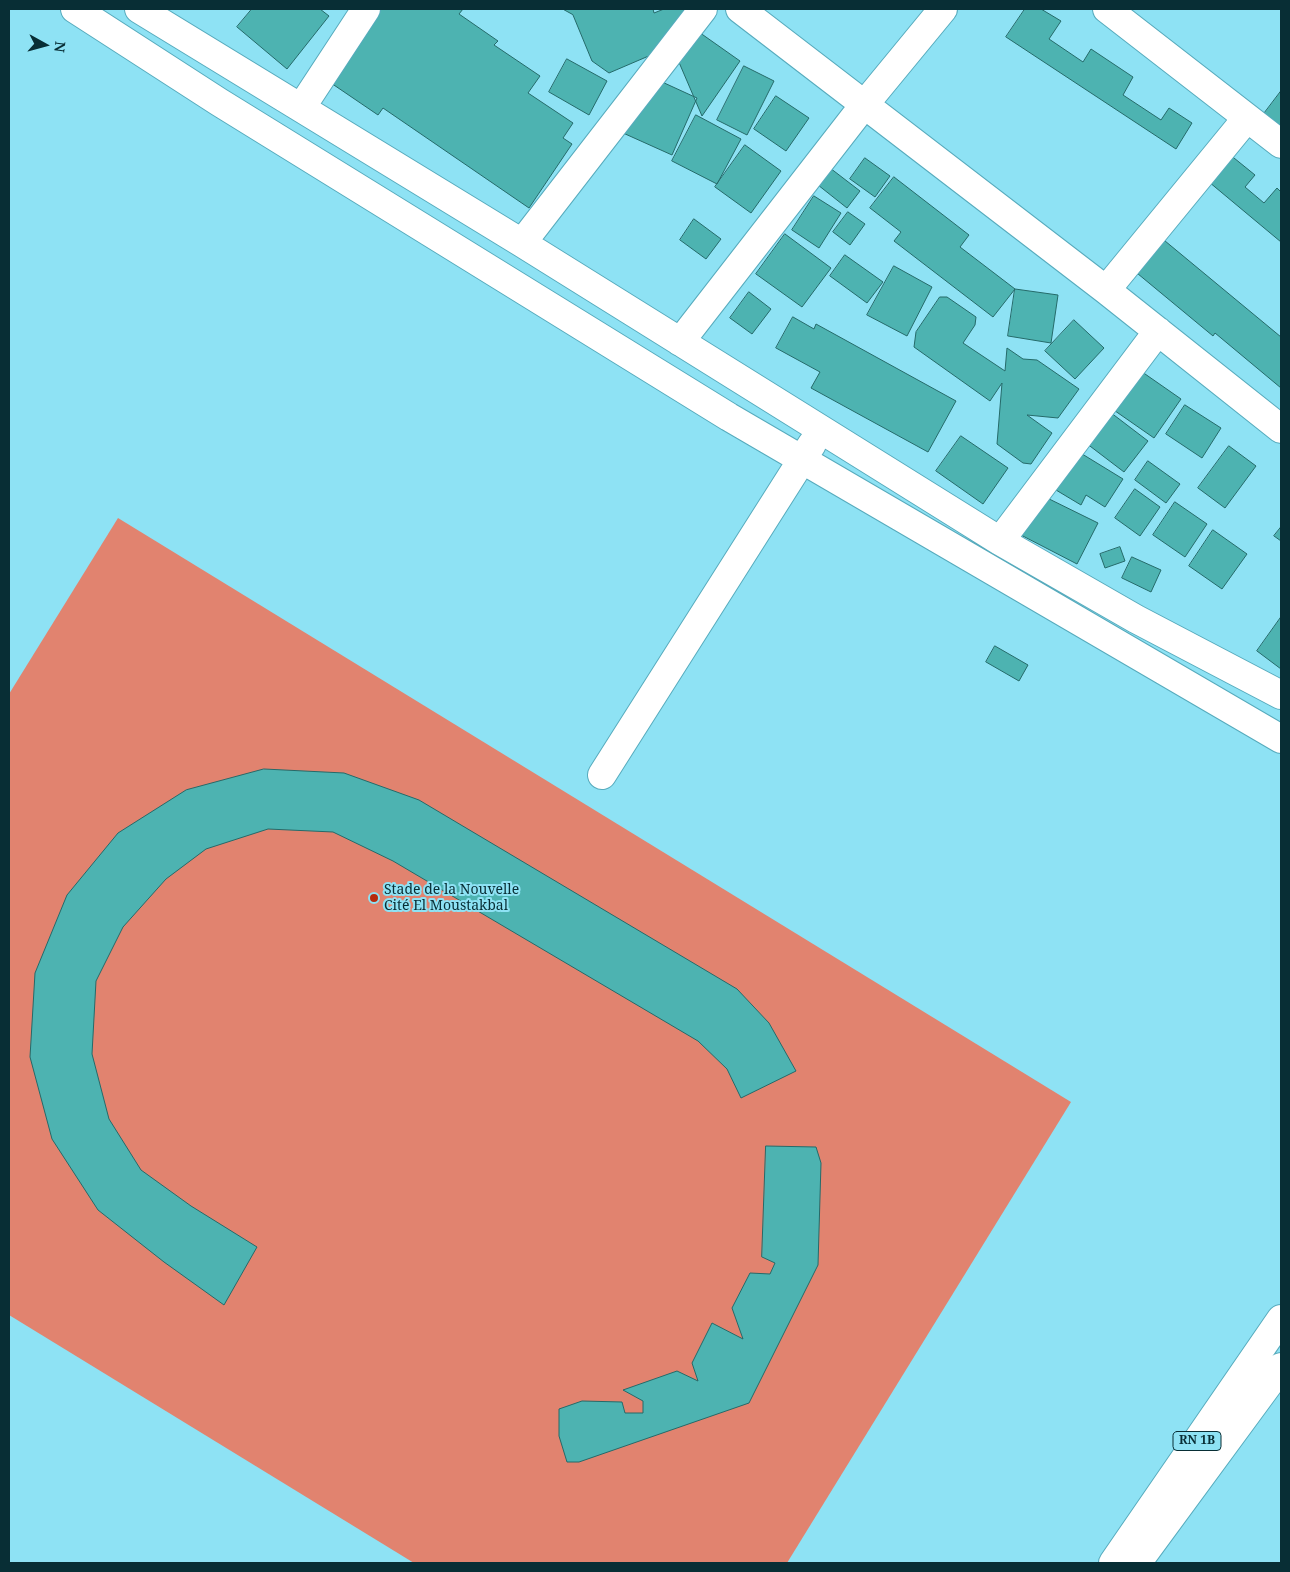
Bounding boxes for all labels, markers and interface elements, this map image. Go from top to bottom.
north arrow [20,20,70,70]
text: N [50,40,70,54]
place label: Stade de la Nouvelle Cité El Moustakbal [384,882,519,914]
marker: Stade de la Nouvelle Cité El Moustakbal [368,892,380,904]
road number: RN 1B [1173,1432,1221,1450]

